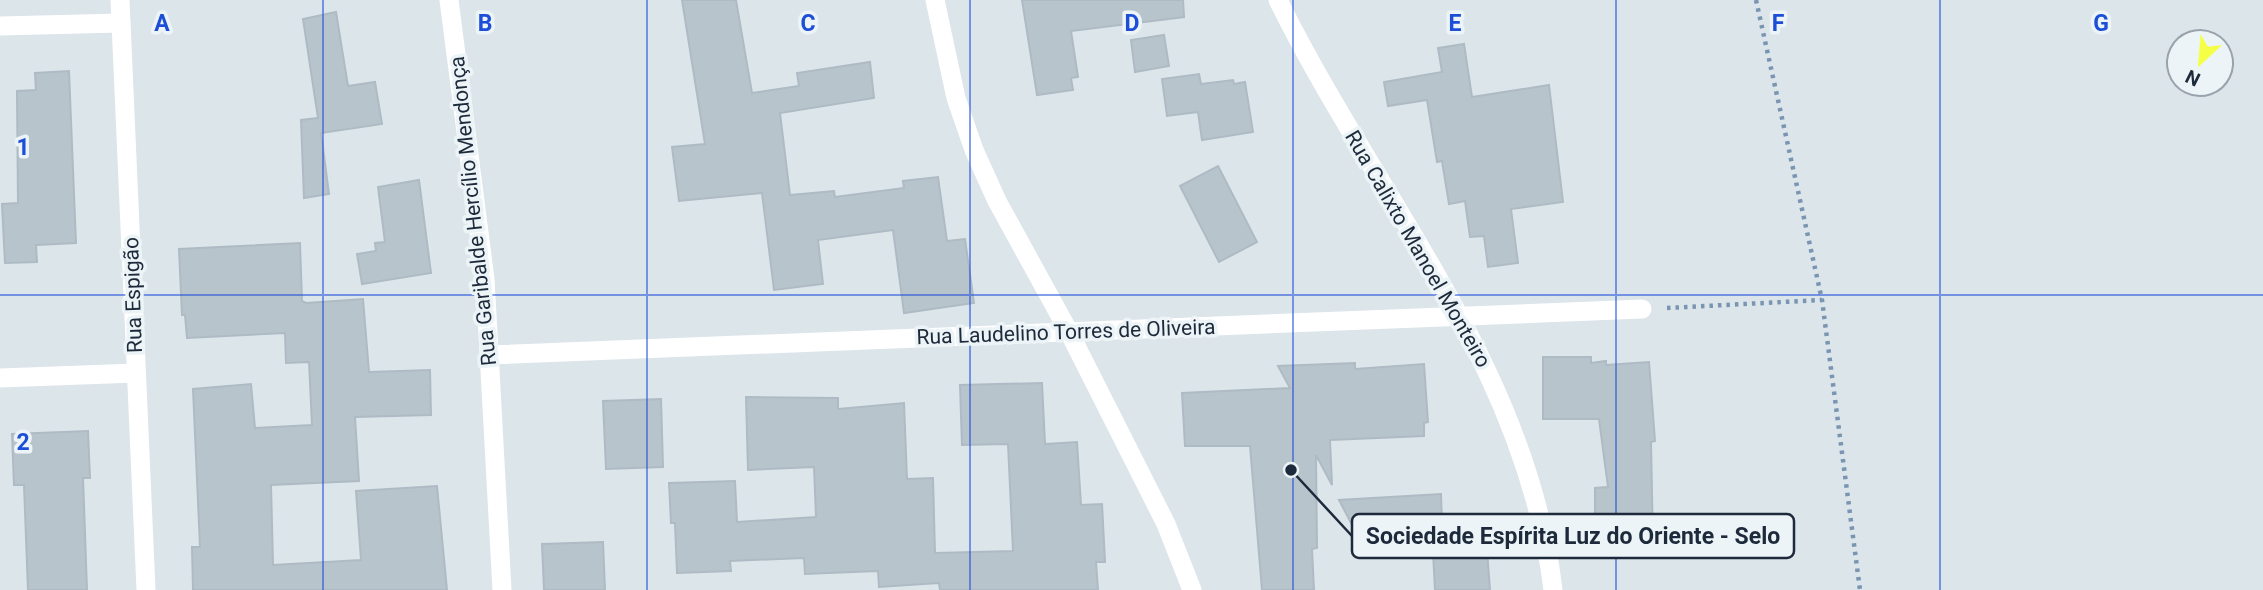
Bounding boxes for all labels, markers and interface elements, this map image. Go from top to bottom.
text: A [154,10,170,37]
text: B [478,10,492,37]
text: C [800,10,816,37]
text: D [1125,10,1139,37]
text: E [1449,10,1462,37]
text: F [1772,10,1785,37]
text: G [2093,10,2109,37]
north arrow [2165,28,2235,98]
street label: Rua Garibalde Hercílio Mendonça [445,55,501,367]
text: N [2182,65,2204,91]
street label: Rua Calixto Manoel Monteiro [1340,126,1496,372]
text: 1 [16,134,30,161]
street label: Rua Espigão [119,237,147,353]
street label: Rua Laudelino Torres de Oliveira [916,315,1216,349]
text: 2 [16,429,30,456]
callout: Sociedade Espírita Luz do Oriente - Selo [1352,514,1794,558]
text: Sociedade Espírita Luz do Oriente - Selo [1366,523,1780,550]

